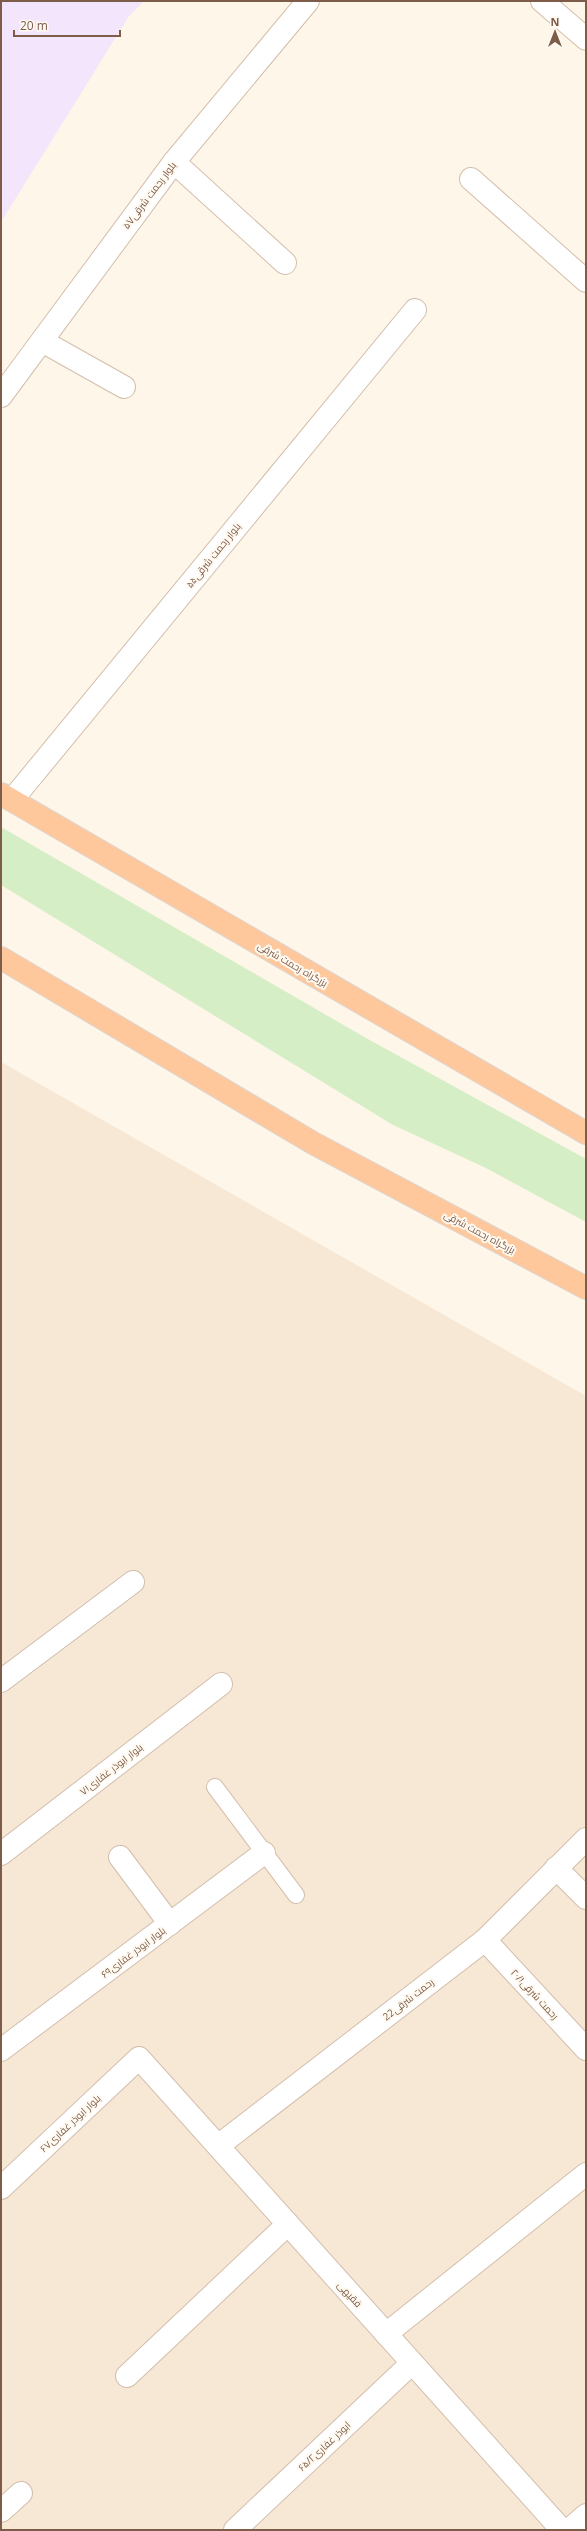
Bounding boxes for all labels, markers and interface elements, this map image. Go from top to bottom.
scale bar [14,12,120,38]
north arrow [535,12,575,52]
text: N [551,14,559,29]
text: 20 m [20,17,48,34]
street label: ۵۷بلوار رحمت شرقی [119,158,179,232]
street label: بلوار رحمت شرقی۵۵ [182,519,244,591]
street label: بزرگراه رحمت شرقی [255,938,331,990]
street label: بزرگراه رحمت شرقی [442,1207,518,1257]
street label: بلوار ابوذر غفاری۷۱ [76,1740,146,1798]
street label: بلوار ابوذر غفاری۶۹ [98,1923,168,1981]
street label: ۲۰/۱رحمت شرقی [508,1966,562,2022]
street label: 22رحمت شرقی [380,1975,436,2023]
street label: بلوار ابوذر غفاری۶۷ [37,2091,103,2155]
street label: فقیهی [334,2278,366,2310]
street label: ۶۵/۲ابوذر غفاری [295,2418,353,2474]

